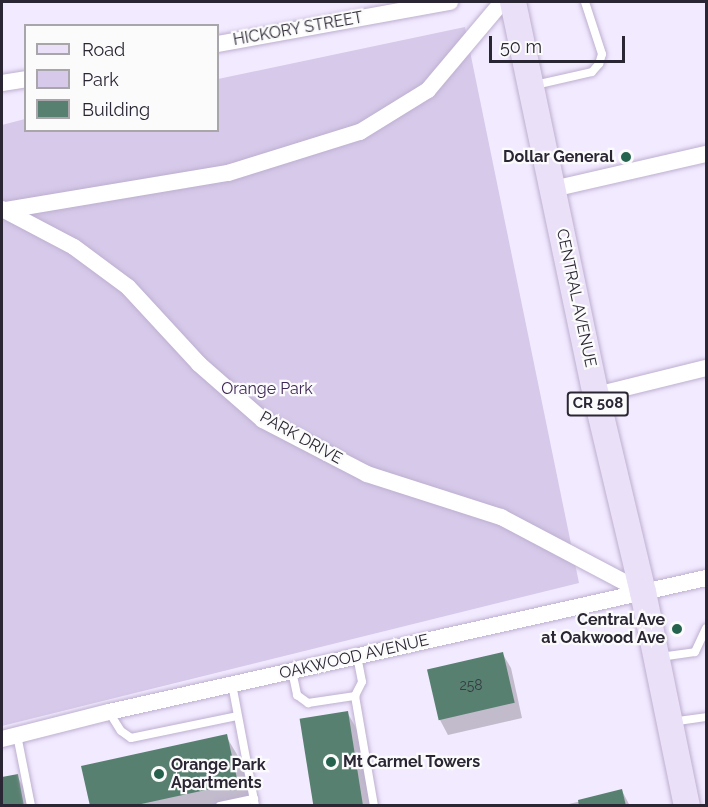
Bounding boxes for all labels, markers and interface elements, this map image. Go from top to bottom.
street label: HICKORY STREET [231,8,365,50]
legend [24,24,219,132]
scale bar [492,24,628,62]
text: 50 m [500,36,542,57]
text: Road [82,39,125,60]
text: Park [82,69,119,90]
text: Building [82,99,150,120]
place label: Dollar General [503,147,614,167]
marker: Dollar General [619,150,633,164]
street label: CENTRAL AVENUE [552,227,600,369]
park label: Orange Park [221,379,313,399]
road number: CR 508 [566,392,630,416]
street label: PARK DRIVE [256,407,346,469]
place label: Central Ave at Oakwood Ave [541,610,665,648]
marker: Central Ave at Oakwood Ave [670,622,684,636]
street label: OAKWOOD AVENUE [277,630,431,684]
house number: 258 [459,677,483,693]
place label: Mt Carmel Towers [343,752,481,772]
place label: Orange Park Apartments [171,755,266,793]
marker: Mt Carmel Towers [324,755,338,769]
marker: Orange Park Apartments [152,767,166,781]

